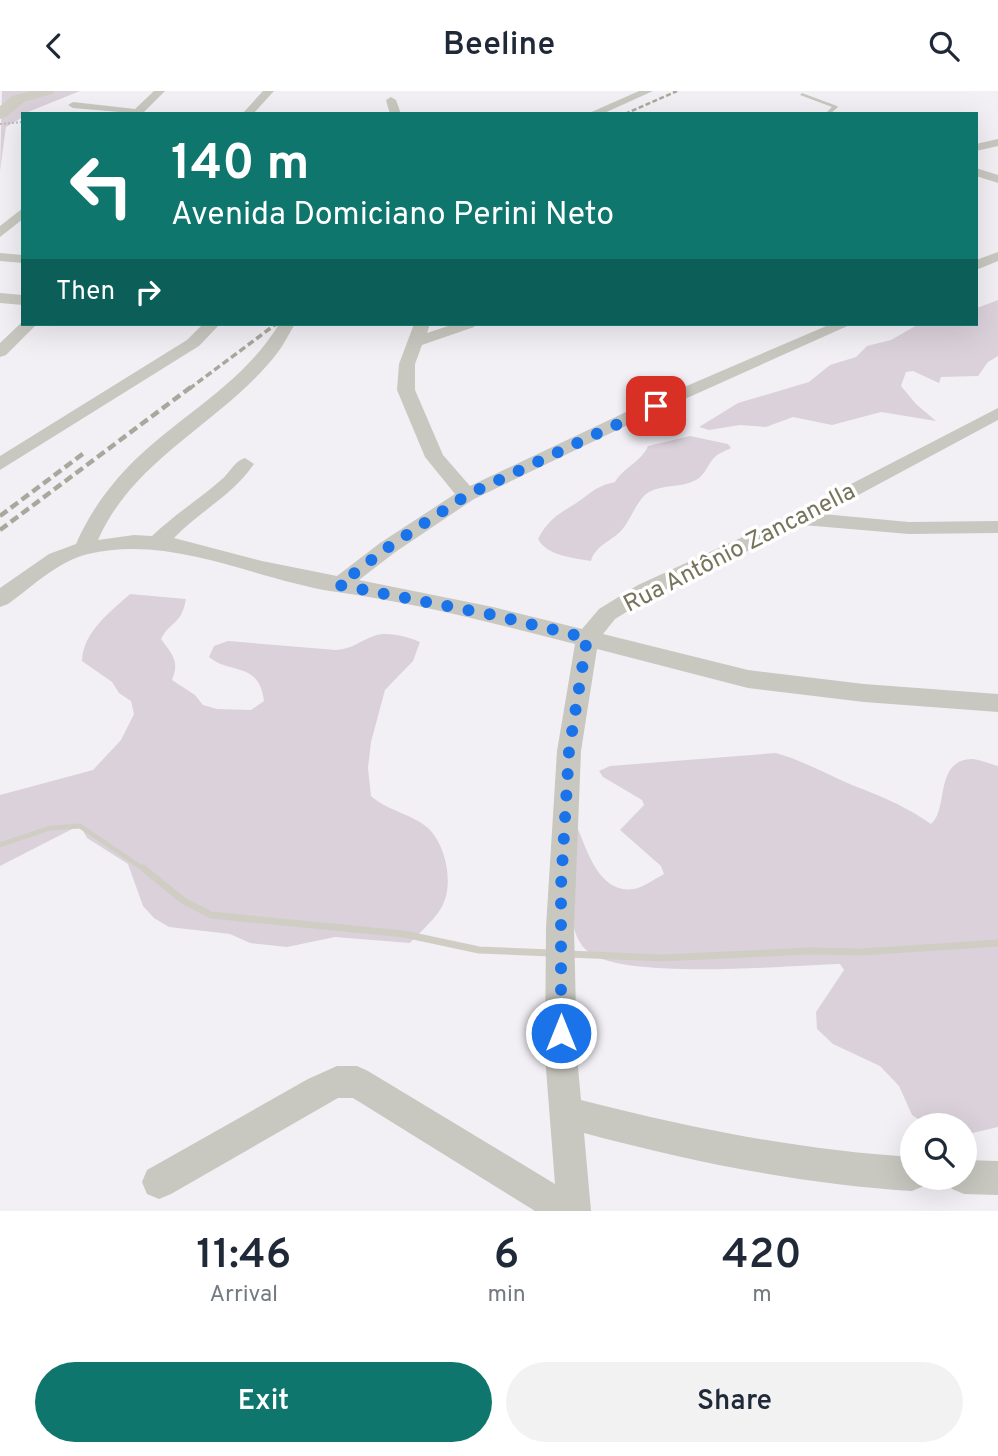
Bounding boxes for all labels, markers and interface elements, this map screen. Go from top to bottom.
text: Beeline [443,26,555,66]
icon: back [35,27,73,65]
icon: search [925,27,963,65]
text: 140 m [171,135,310,197]
icon: left [56,140,147,231]
text: Avenida Domiciano Perini Neto [171,196,614,236]
icon: right [129,273,167,311]
text: Then [56,276,115,309]
pin [626,376,686,436]
icon: arrive [637,387,675,425]
street label: Rua Antônio Zancanella [619,477,861,620]
position arrow [524,996,598,1070]
map controls [900,1113,977,1190]
button: search [900,1113,977,1190]
text: 11:46 [196,1230,291,1283]
text: 6 [494,1230,519,1283]
text: 420 [722,1230,802,1283]
text: Arrival [209,1281,278,1310]
text: min [487,1281,526,1310]
text: m [752,1281,772,1310]
button: Exit [35,1362,492,1442]
button: Share [506,1362,963,1442]

